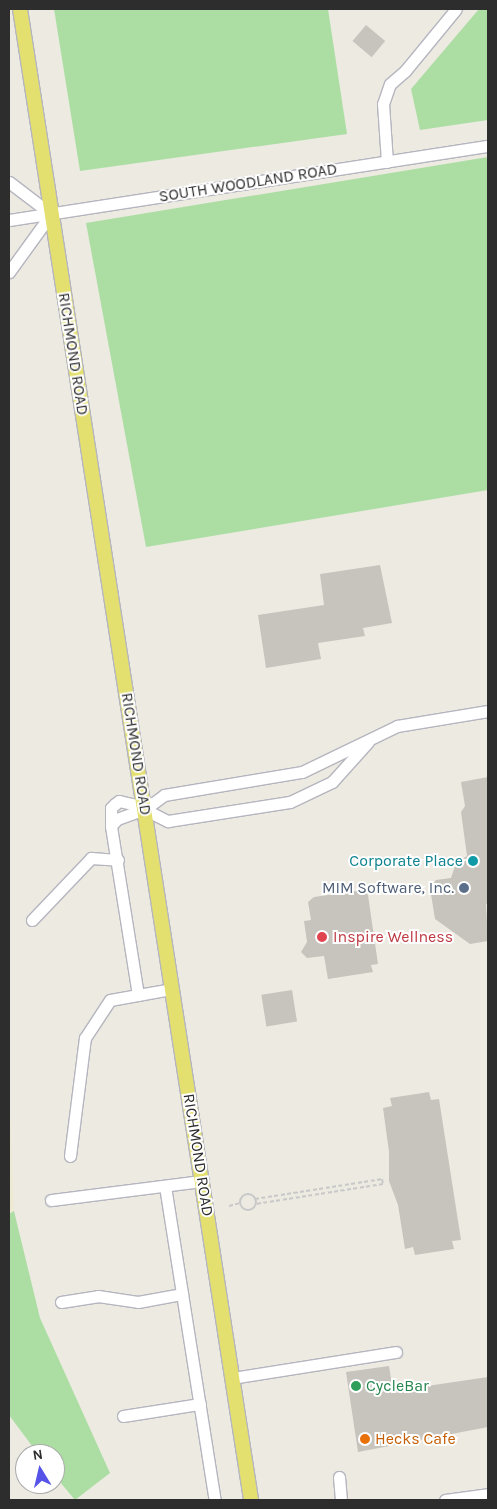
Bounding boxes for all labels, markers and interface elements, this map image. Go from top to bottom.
street label: SOUTH WOODLAND ROAD [157,159,339,207]
street label: RICHMOND ROAD [54,291,92,417]
street label: RICHMOND ROAD [117,691,155,817]
place label: Corporate Place [349,851,463,871]
marker: Corporate Place [467,855,479,867]
place label: MIM Software, Inc. [322,878,454,898]
marker: MIM Software, Inc. [458,882,470,894]
place label: Inspire Wellness [333,927,453,947]
marker: Inspire Wellness [315,930,329,944]
street label: RICHMOND ROAD [179,1092,217,1218]
place label: CycleBar [366,1376,429,1396]
marker: CycleBar [350,1380,362,1392]
place label: Hecks Cafe [375,1429,456,1449]
marker: Hecks Cafe [359,1433,371,1445]
north arrow [15,1444,65,1494]
text: N [31,1445,44,1464]

